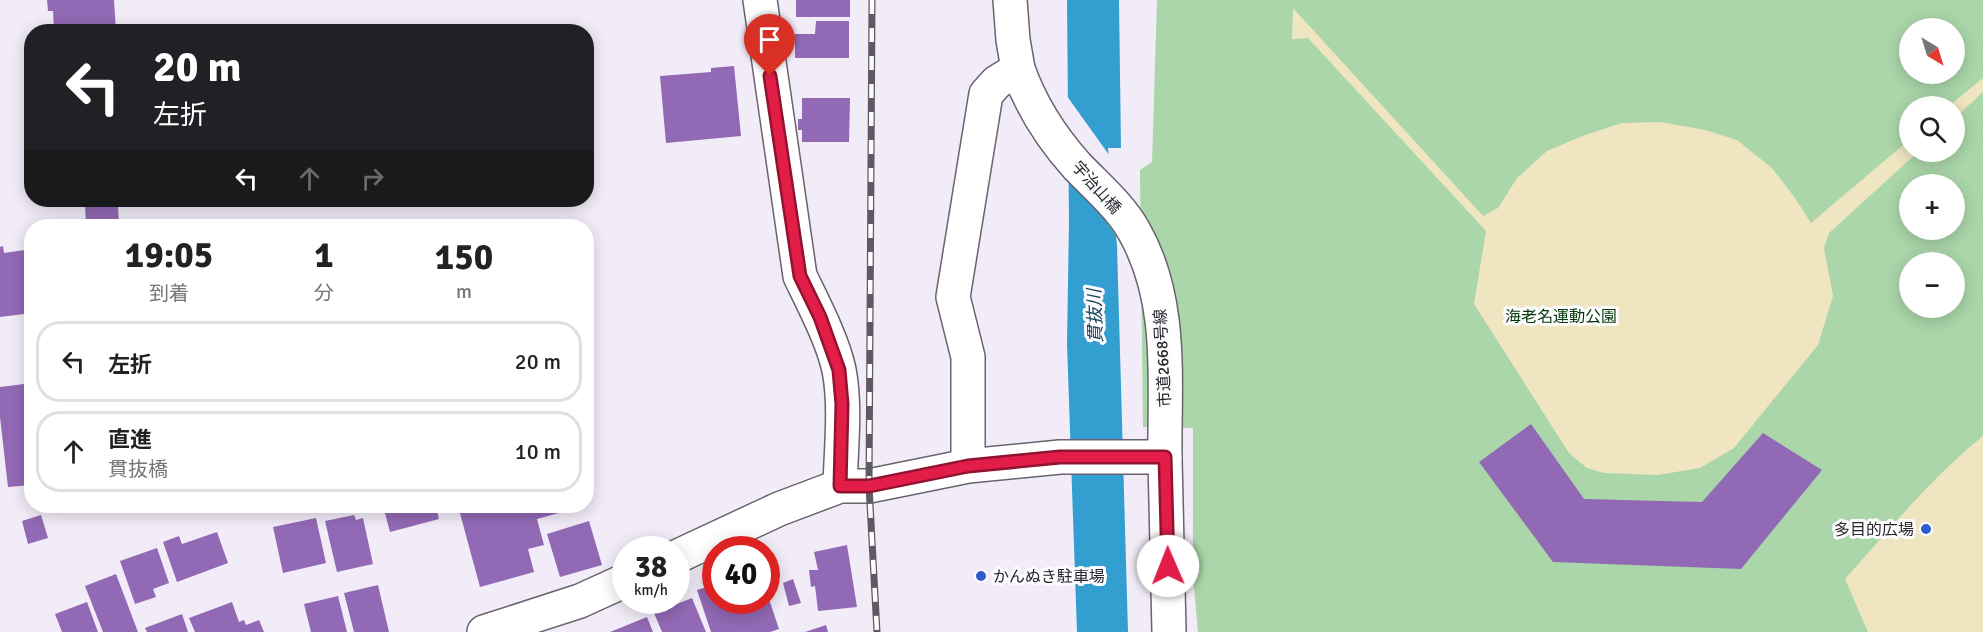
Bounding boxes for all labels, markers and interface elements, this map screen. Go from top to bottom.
pin [744,14,795,76]
north arrow [1899,18,1965,84]
map controls [1899,18,1965,318]
icon: arrive [753,23,786,56]
text: 20 m [153,42,242,93]
icon: left [54,48,132,126]
button: search [1899,96,1965,162]
text: 左折 [153,99,207,132]
street label: 宇治山橋 [1067,157,1125,218]
icon: left [230,162,263,195]
icon: ahead [293,162,326,195]
icon: right [356,162,389,195]
button: + [1899,174,1965,240]
text: 19:05 [125,233,213,278]
text: 1 [314,233,334,278]
text: 150 [435,235,493,280]
button: − [1899,252,1965,318]
text: m [456,279,472,304]
text: 到着 [149,281,189,306]
text: 分 [314,281,334,306]
water label: 貫抜川 [1083,287,1107,343]
park label: 海老名運動公園 [1505,307,1617,327]
street label: 市道2668号線 [1150,308,1176,408]
icon: left [57,345,90,378]
text: 20 m [515,348,561,375]
text: 左折 [108,351,152,378]
text: 直進 [108,426,152,453]
icon: ahead [57,435,90,468]
text: 10 m [515,438,561,465]
text: 貫抜橋 [108,457,168,482]
place label: 多目的広場 [1834,520,1914,540]
marker: 多目的広場 [1919,522,1933,536]
position arrow [1136,534,1200,598]
speed limit sign: 40 [702,536,780,614]
text: 38 [635,549,667,586]
place label: かんぬき駐車場 [993,567,1105,587]
marker: かんぬき駐車場 [974,569,988,583]
text: km/h [634,581,668,599]

